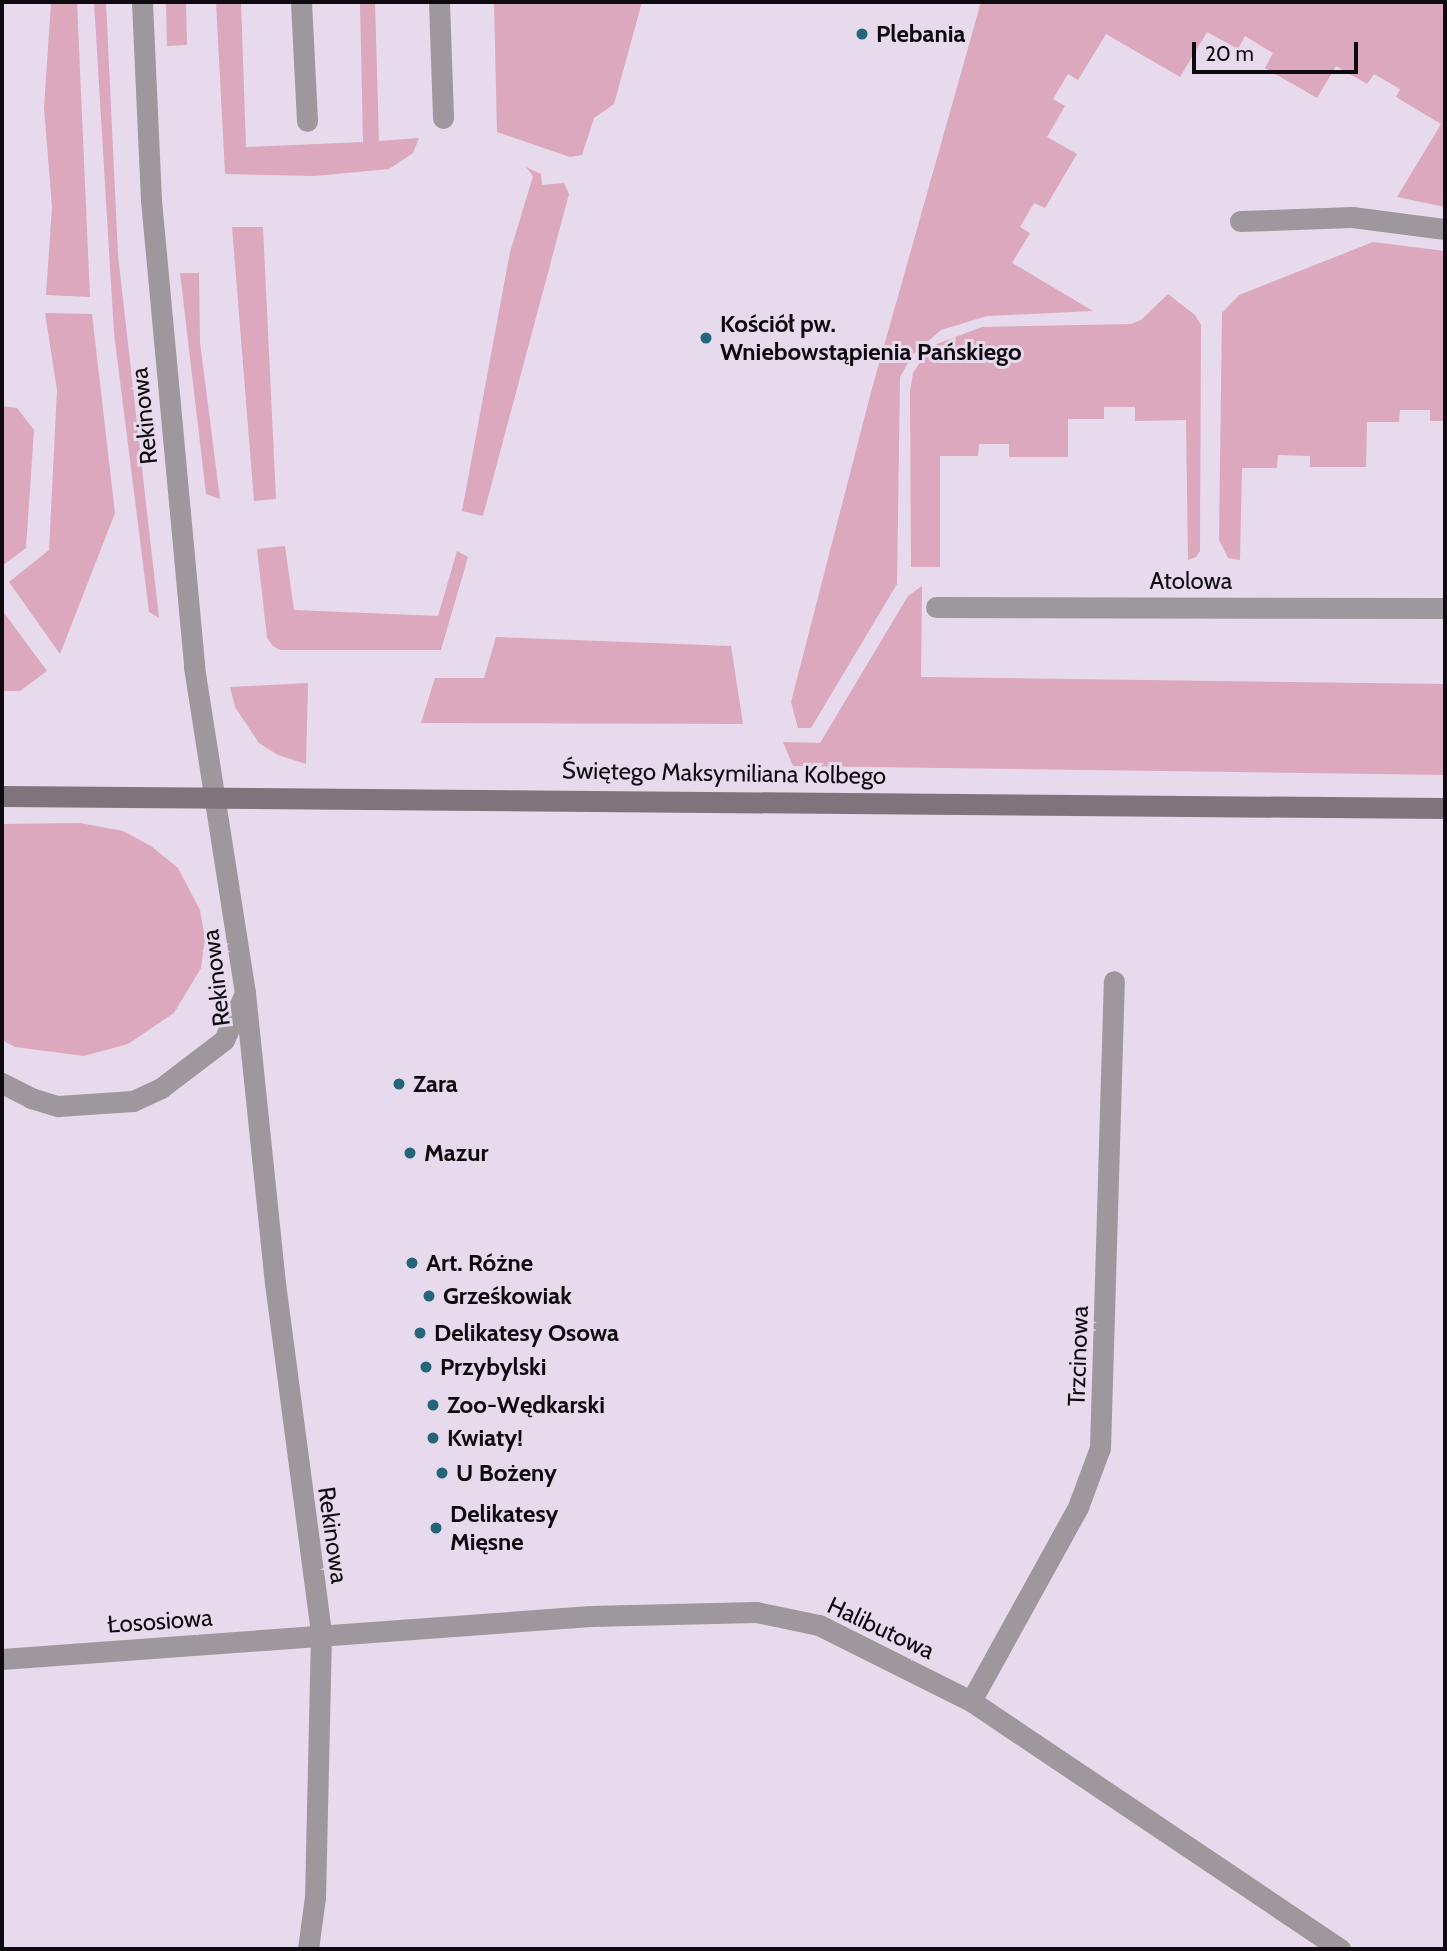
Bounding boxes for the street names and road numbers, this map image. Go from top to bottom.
street label: Rekinowa [125,366,163,466]
street label: Atolowa [1150,567,1232,595]
street label: Świętego Maksymiliana Kolbego [562,756,886,790]
street label: Rekinowa [196,928,236,1028]
street label: Trzcinowa [1062,1305,1094,1407]
street label: Rekinowa [312,1485,354,1585]
street label: Halibutowa [823,1591,939,1665]
street label: Łososiowa [106,1603,214,1639]

